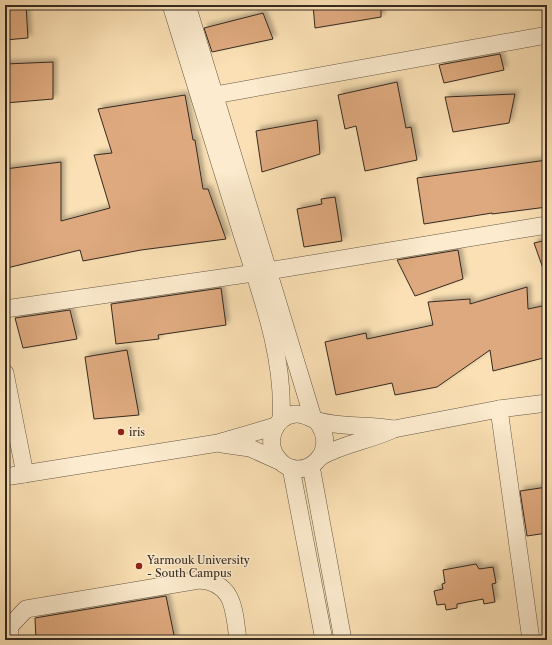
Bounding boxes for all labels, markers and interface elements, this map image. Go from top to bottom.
place label: iris [129,425,145,439]
marker: iris [116,427,126,437]
place label: Yarmouk University - South Campus [146,553,251,580]
marker: Yarmouk University - South Campus [134,561,144,571]

